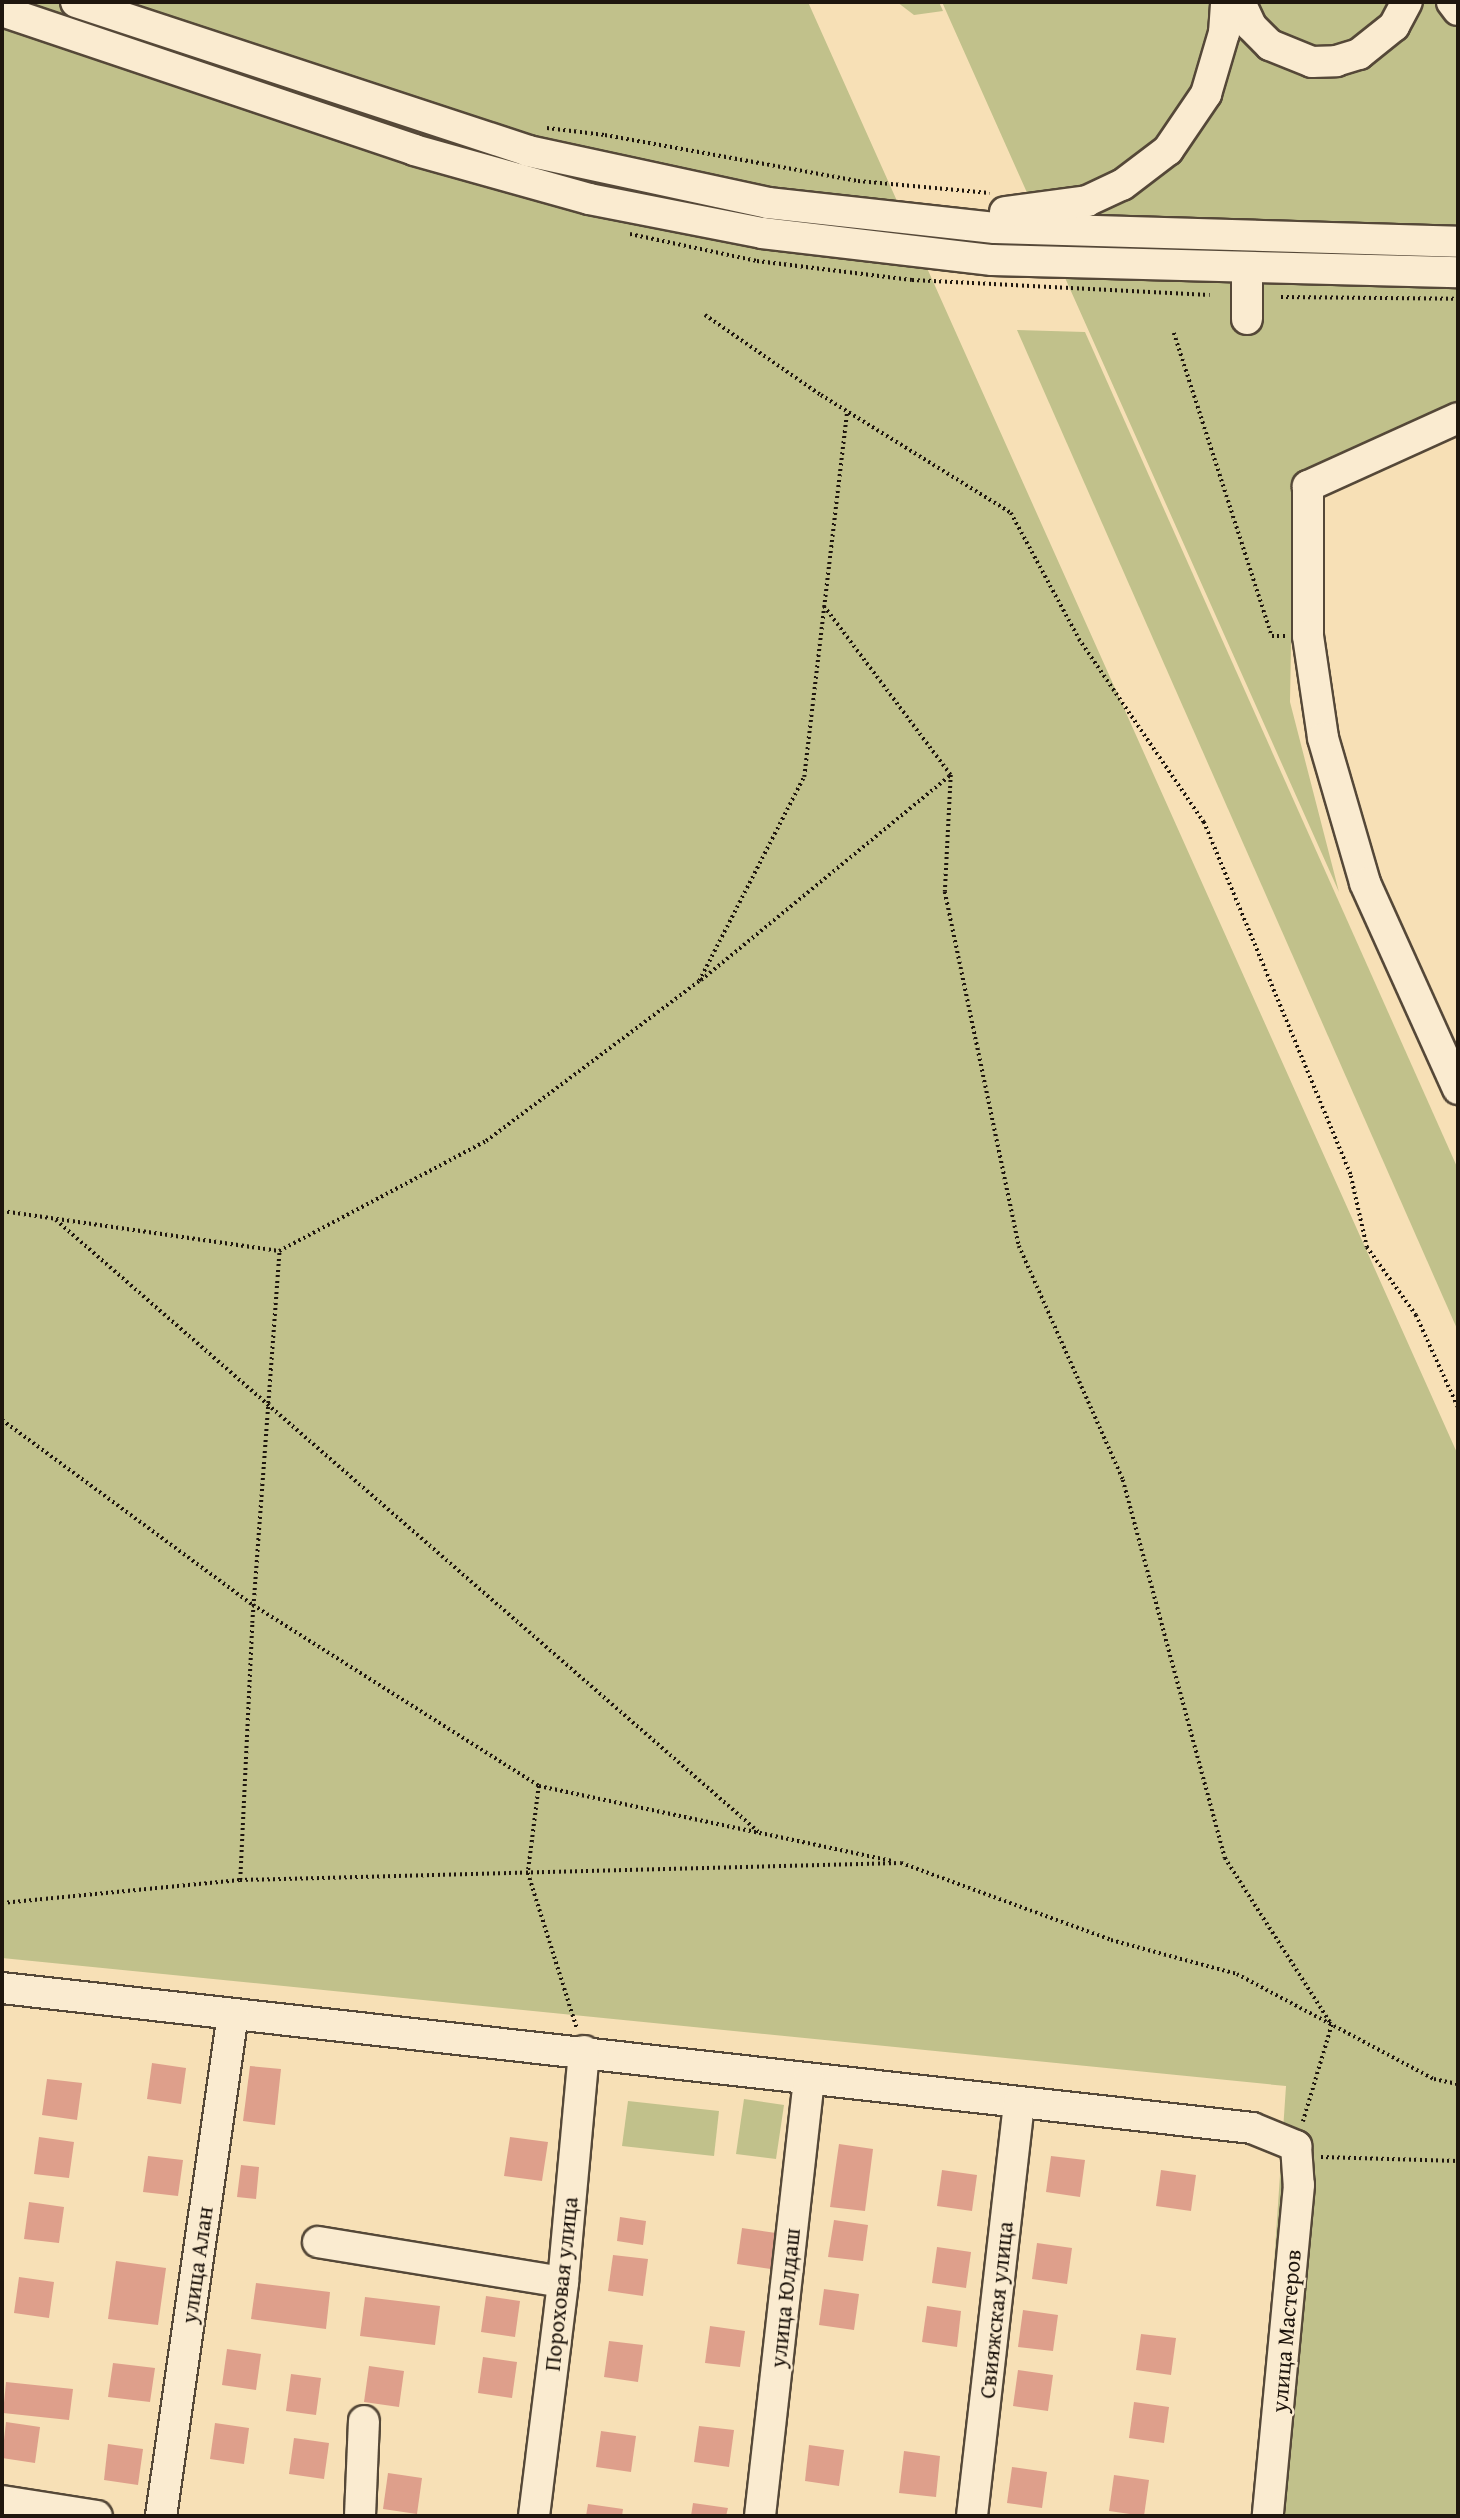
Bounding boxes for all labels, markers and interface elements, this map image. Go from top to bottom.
street label: Пороховая улица [538,2195,584,2373]
street label: улица Алан [175,2205,219,2325]
street label: Свияжская улица [973,2220,1019,2400]
street label: улица Юлдаш [764,2227,806,2369]
street label: улица Мастеров [1265,2248,1307,2414]

